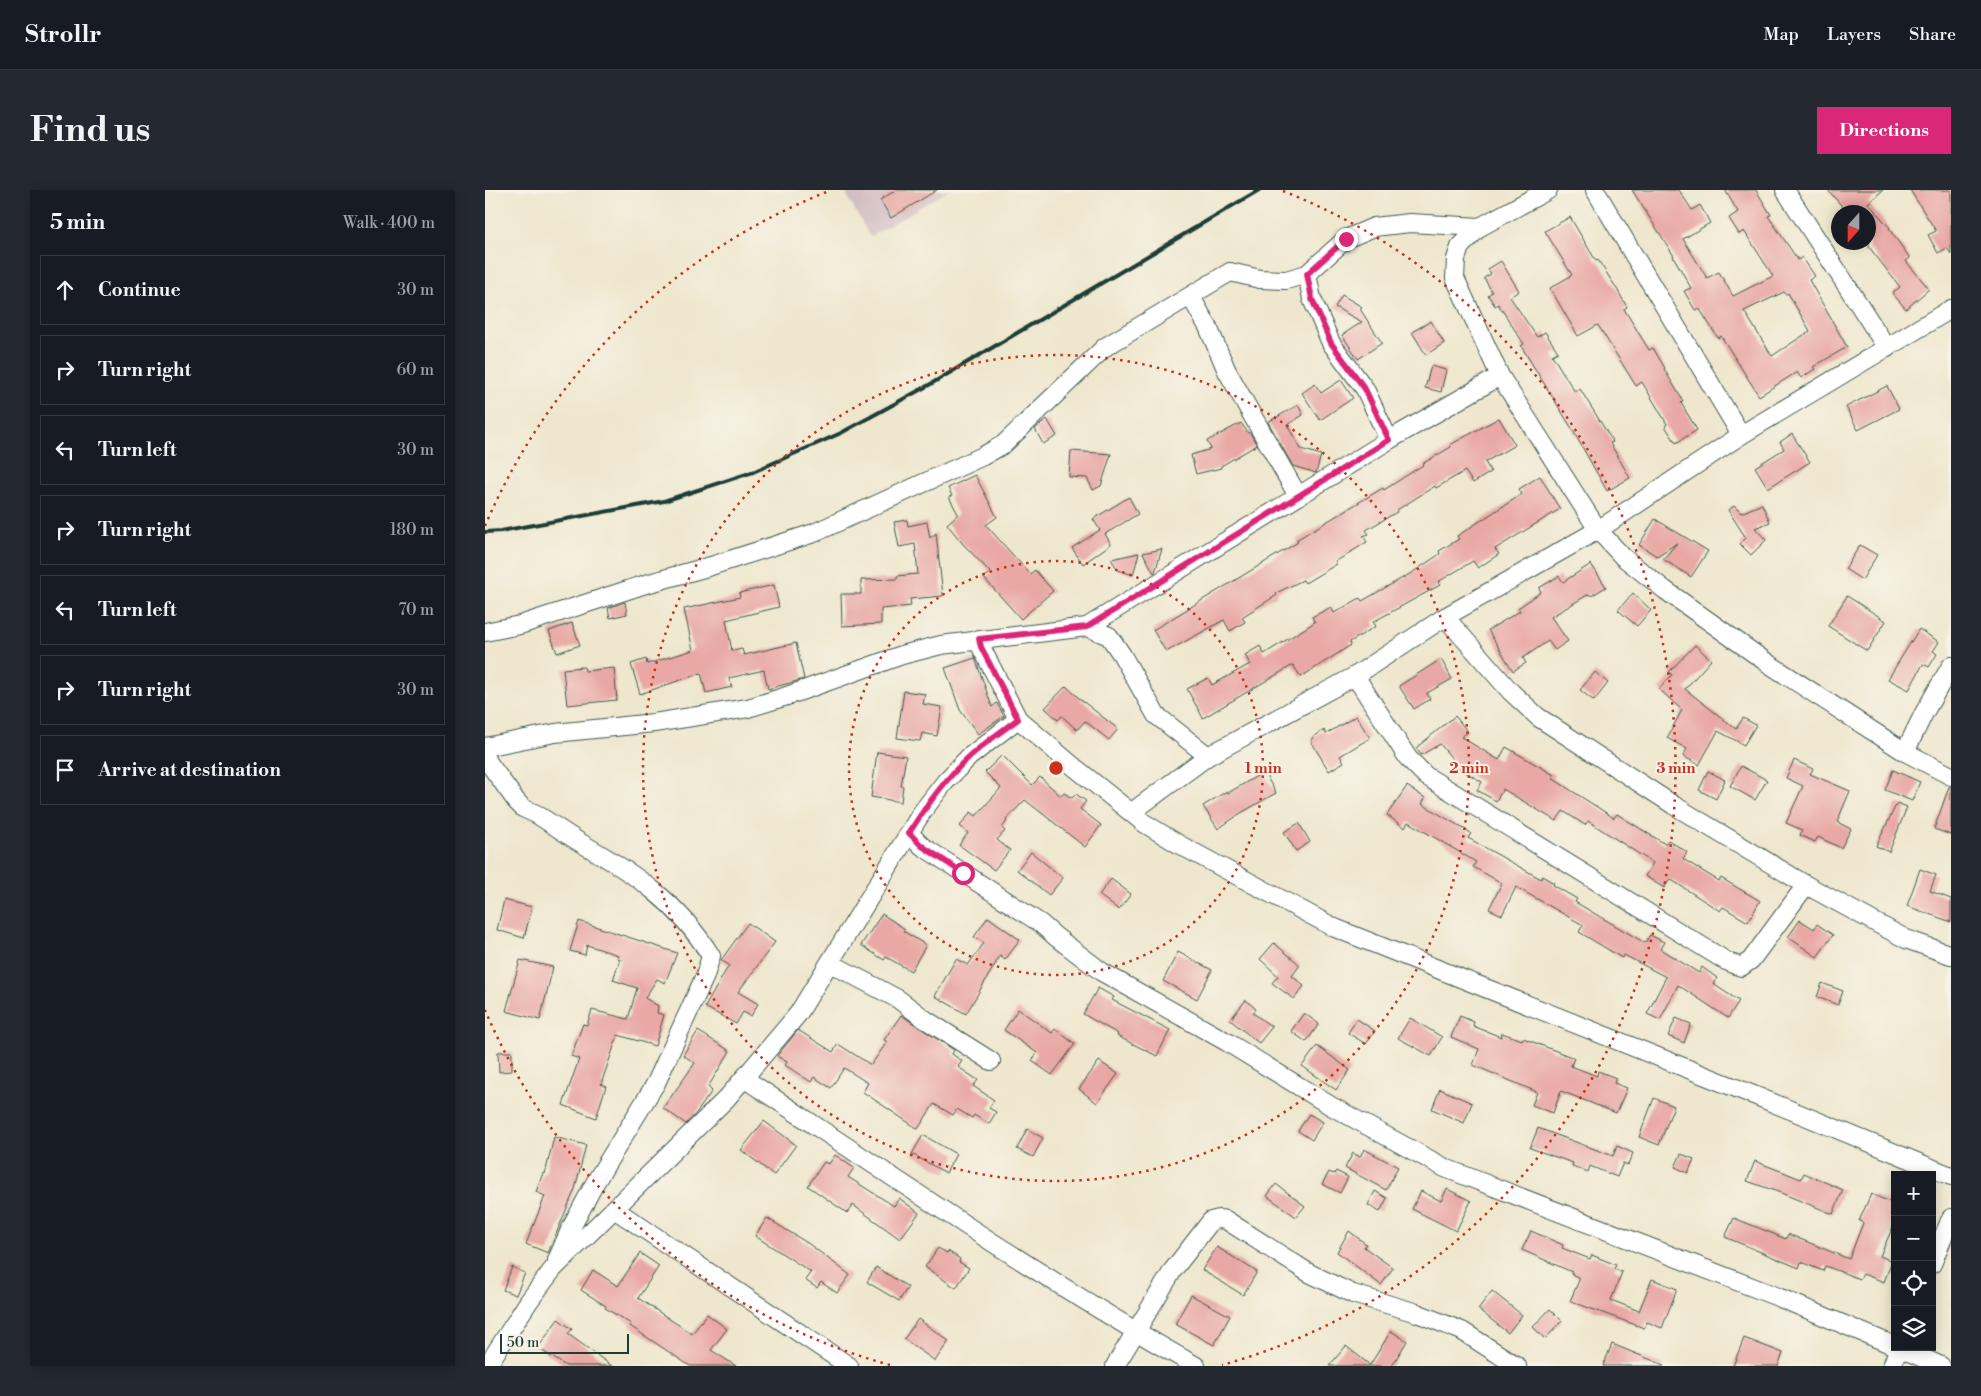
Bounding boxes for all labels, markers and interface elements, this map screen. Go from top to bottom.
text: Strollr [25,20,101,50]
text: Map [1764,23,1799,46]
text: Layers [1827,23,1881,46]
text: Share [1909,23,1956,46]
button: Directions [1817,107,1951,154]
text: Find us [30,109,150,152]
north arrow [1831,205,1876,250]
text: 5 min [50,210,105,236]
text: Walk · 400 m [343,213,435,233]
route end [1335,228,1358,251]
icon: ahead [51,276,79,304]
text: Continue [98,278,181,302]
text: 30 m [397,280,434,300]
icon: right [51,356,79,384]
text: Turn right [98,358,191,382]
text: 60 m [396,360,434,380]
icon: left [51,436,79,464]
text: Turn left [98,438,177,462]
text: 30 m [397,440,434,460]
icon: right [51,516,79,544]
text: Turn right [98,518,191,542]
text: 180 m [390,520,434,540]
icon: left [51,596,79,624]
text: Turn left [98,598,177,622]
text: 70 m [398,600,434,620]
icon: right [51,676,79,704]
text: Turn right [98,678,191,702]
text: 30 m [397,680,434,700]
icon: arrive [51,756,79,784]
text: Arrive at destination [98,758,281,782]
centre of rings [1047,759,1065,777]
text: 1 min [1244,759,1282,778]
text: 2 min [1449,759,1489,778]
text: 3 min [1656,759,1696,778]
route start [952,862,975,885]
map controls [1891,1171,1936,1351]
button: + [1891,1171,1936,1216]
button: − [1891,1216,1936,1261]
button: locate [1891,1261,1936,1306]
button: layers [1891,1306,1936,1351]
scale bar [500,1331,629,1354]
text: 50 m [507,1334,539,1352]

